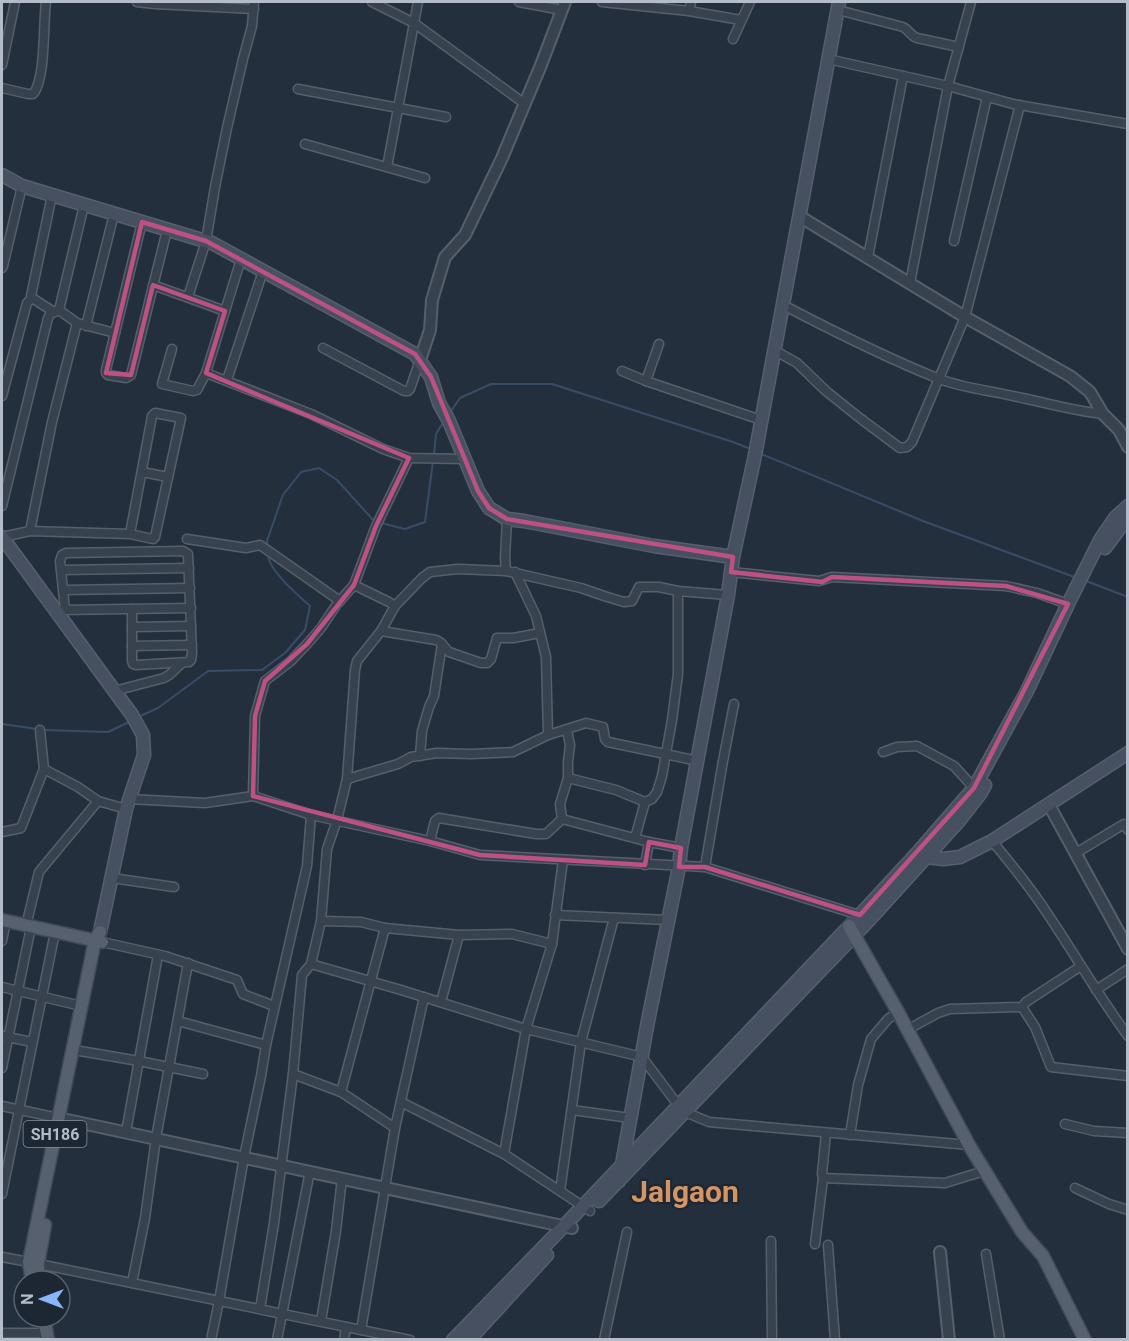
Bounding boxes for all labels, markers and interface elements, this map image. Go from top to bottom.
road number: SH186 [23,1121,86,1147]
district label: Jalgaon [631,1174,739,1209]
north arrow [12,1269,72,1329]
text: N [18,1293,37,1305]

